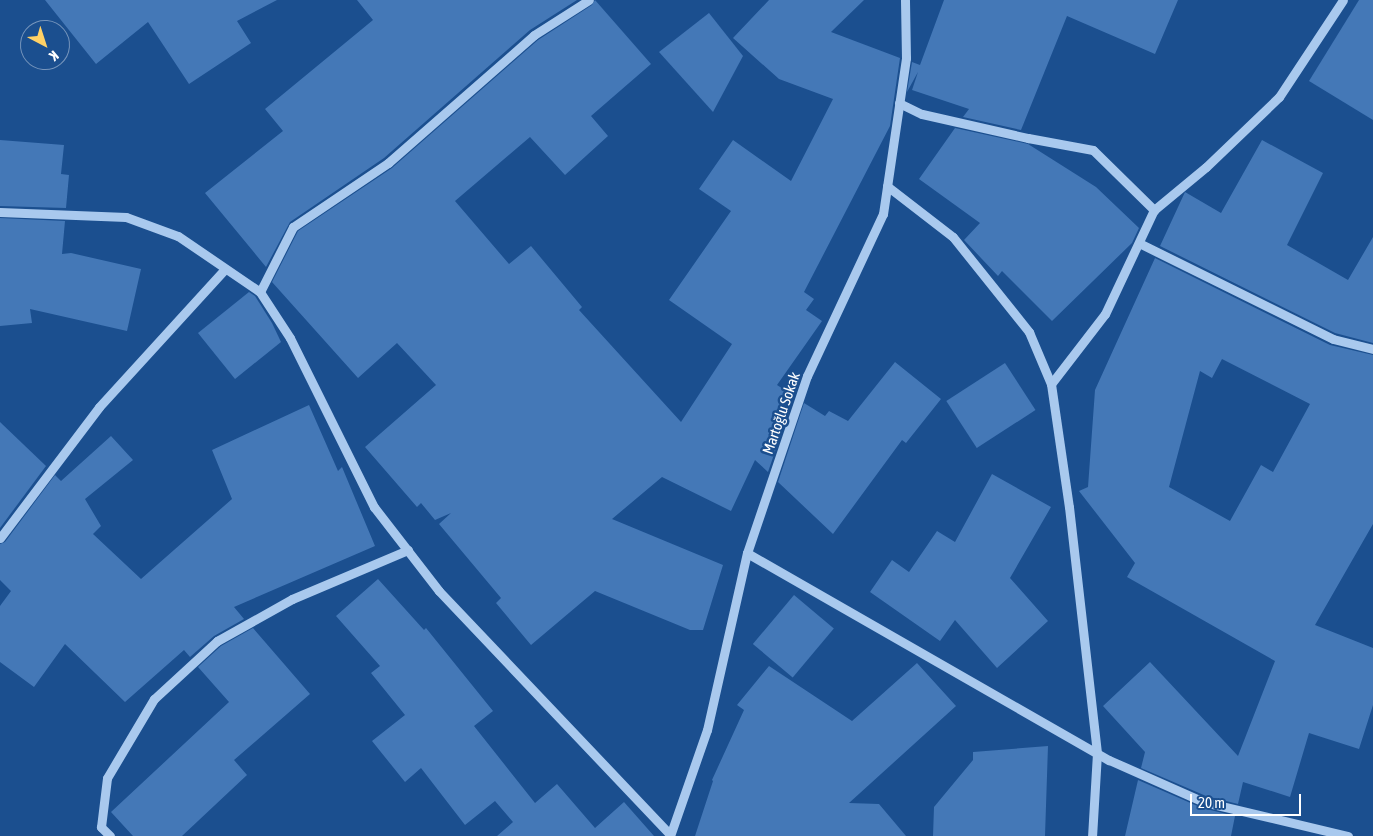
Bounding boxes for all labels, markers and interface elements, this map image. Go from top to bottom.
north arrow [20,20,70,70]
text: K [46,47,62,64]
street label: Martoğlu Sokak [759,370,803,456]
scale bar [1193,784,1304,816]
text: 20 m [1198,794,1225,811]

